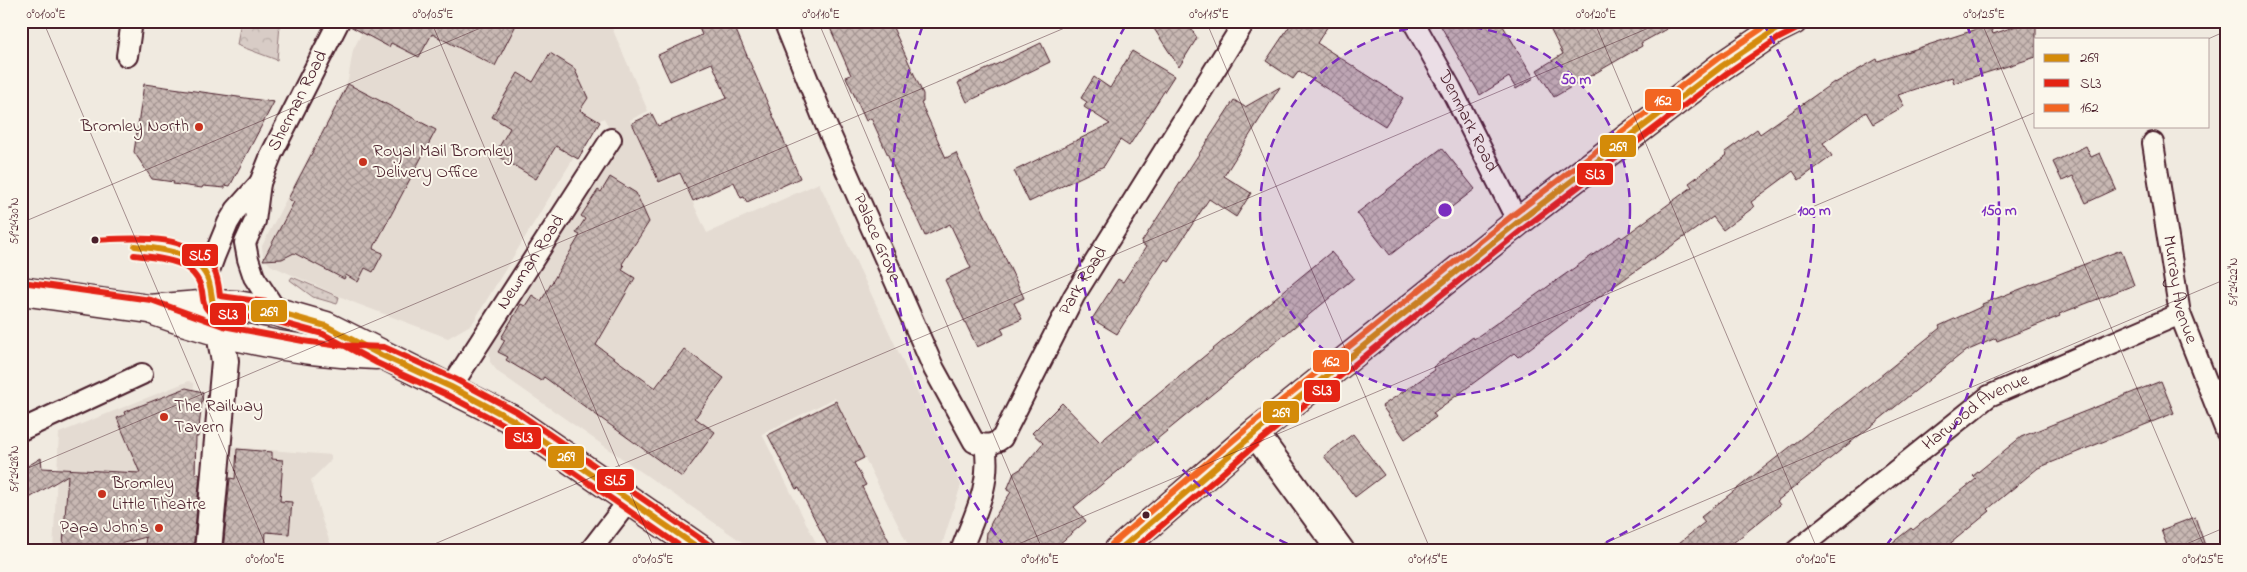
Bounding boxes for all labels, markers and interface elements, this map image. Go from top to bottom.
text: 0°01'00"E [26,6,66,24]
text: 0°01'05"E [413,6,453,24]
text: 0°01'10"E [802,6,840,24]
text: 0°01'15"E [1189,6,1229,24]
text: 0°01'20"E [1576,6,1616,24]
text: 0°01'25"E [1963,6,2005,24]
legend [2034,38,2210,128]
street label: Sherman Road [262,46,335,156]
text: 269 [2080,47,2099,69]
street label: Denmark Road [1430,65,1504,177]
text: 50 m [1561,69,1592,91]
text: SL3 [2080,73,2101,95]
line badge: 162 [1644,88,1682,112]
text: 162 [1654,91,1672,112]
text: 162 [2080,97,2099,119]
place label: Bromley North [80,114,189,140]
marker: Bromley North [193,121,205,133]
line badge: 269 [1599,134,1637,158]
text: 269 [1608,137,1627,158]
place label: Royal Mail Bromley Delivery Office [372,139,513,186]
marker: Royal Mail Bromley Delivery Office [357,156,369,168]
line badge: SL3 [1576,162,1614,186]
text: SL3 [1585,165,1605,186]
street label: Palace Grove [845,190,907,287]
text: 51°24'30"N [6,197,24,245]
text: 100 m [1797,200,1831,222]
text: 150 m [1981,200,2017,222]
centre of rings [1436,201,1454,219]
street label: Newman Road [491,210,572,315]
street label: Murray Avenue [2155,234,2204,349]
unlabelled marker [90,235,100,245]
street label: Park Road [1053,242,1114,320]
line badge: SL5 [181,243,219,267]
text: SL5 [189,246,211,267]
text: 51°24'22"N [2225,258,2243,306]
line badge: 269 [250,299,288,323]
line badge: SL3 [209,302,247,326]
text: 269 [259,302,278,323]
text: SL3 [218,305,238,326]
line badge: 162 [1312,349,1350,373]
text: 162 [1322,352,1340,373]
street label: Harwood Avenue [1917,367,2034,457]
line badge: SL3 [1303,379,1341,403]
text: SL3 [1312,381,1332,402]
place label: The Railway Tavern [174,394,263,441]
line badge: 269 [1262,400,1300,424]
text: 269 [1271,403,1290,424]
marker: The Railway Tavern [158,411,170,423]
line badge: SL3 [504,426,542,450]
text: SL3 [513,428,533,449]
text: 51°24'28"N [6,445,24,493]
line badge: 269 [547,445,585,469]
text: 269 [556,447,575,468]
line badge: SL5 [596,468,635,492]
place label: Bromley Little Theatre [111,471,207,518]
text: SL5 [604,471,626,492]
marker: Bromley Little Theatre [96,488,108,500]
unlabelled marker [1141,510,1151,520]
place label: Papa John's [60,515,149,541]
marker: Papa John's [153,522,165,534]
text: 0°01'00"E [245,551,285,569]
text: 0°01'05"E [633,551,673,569]
text: 0°01'10"E [1021,551,1059,569]
text: 0°01'15"E [1408,551,1448,569]
text: 0°01'20"E [1796,551,1836,569]
text: 0°01'25"E [2182,551,2224,569]

